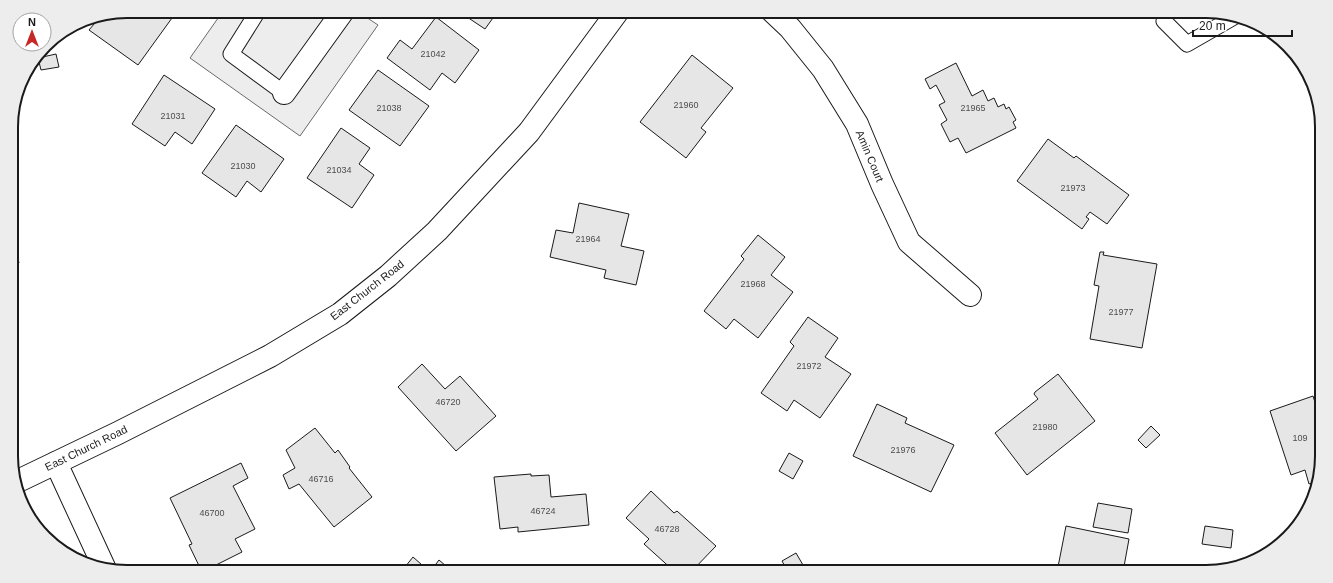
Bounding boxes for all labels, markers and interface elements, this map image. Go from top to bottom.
north arrow [12,12,52,52]
scale bar [1193,12,1292,38]
text: N [28,16,36,28]
text: 20 m [1199,19,1226,33]
house number: 21042 [420,49,446,59]
house number: 21960 [673,100,699,110]
house number: 21038 [376,103,402,113]
house number: 21965 [960,103,986,113]
house number: 21031 [160,111,186,121]
street label: Amin Court [854,128,886,184]
house number: 21030 [230,161,256,171]
house number: 21034 [326,165,352,175]
house number: 21973 [1060,183,1086,193]
house number: 21964 [575,234,601,244]
street label: East Church Road [328,258,406,322]
house number: 21968 [740,279,766,289]
house number: 21977 [1108,307,1134,317]
house number: 21972 [796,361,822,371]
house number: 46720 [435,397,461,407]
house number: 21980 [1032,422,1058,432]
street label: East Church Road [43,423,129,473]
house number: 109 [1292,433,1308,443]
house number: 21976 [890,445,916,455]
house number: 46716 [308,474,334,484]
house number: 46724 [530,506,556,516]
house number: 46700 [199,508,225,518]
house number: 46728 [654,524,680,534]

